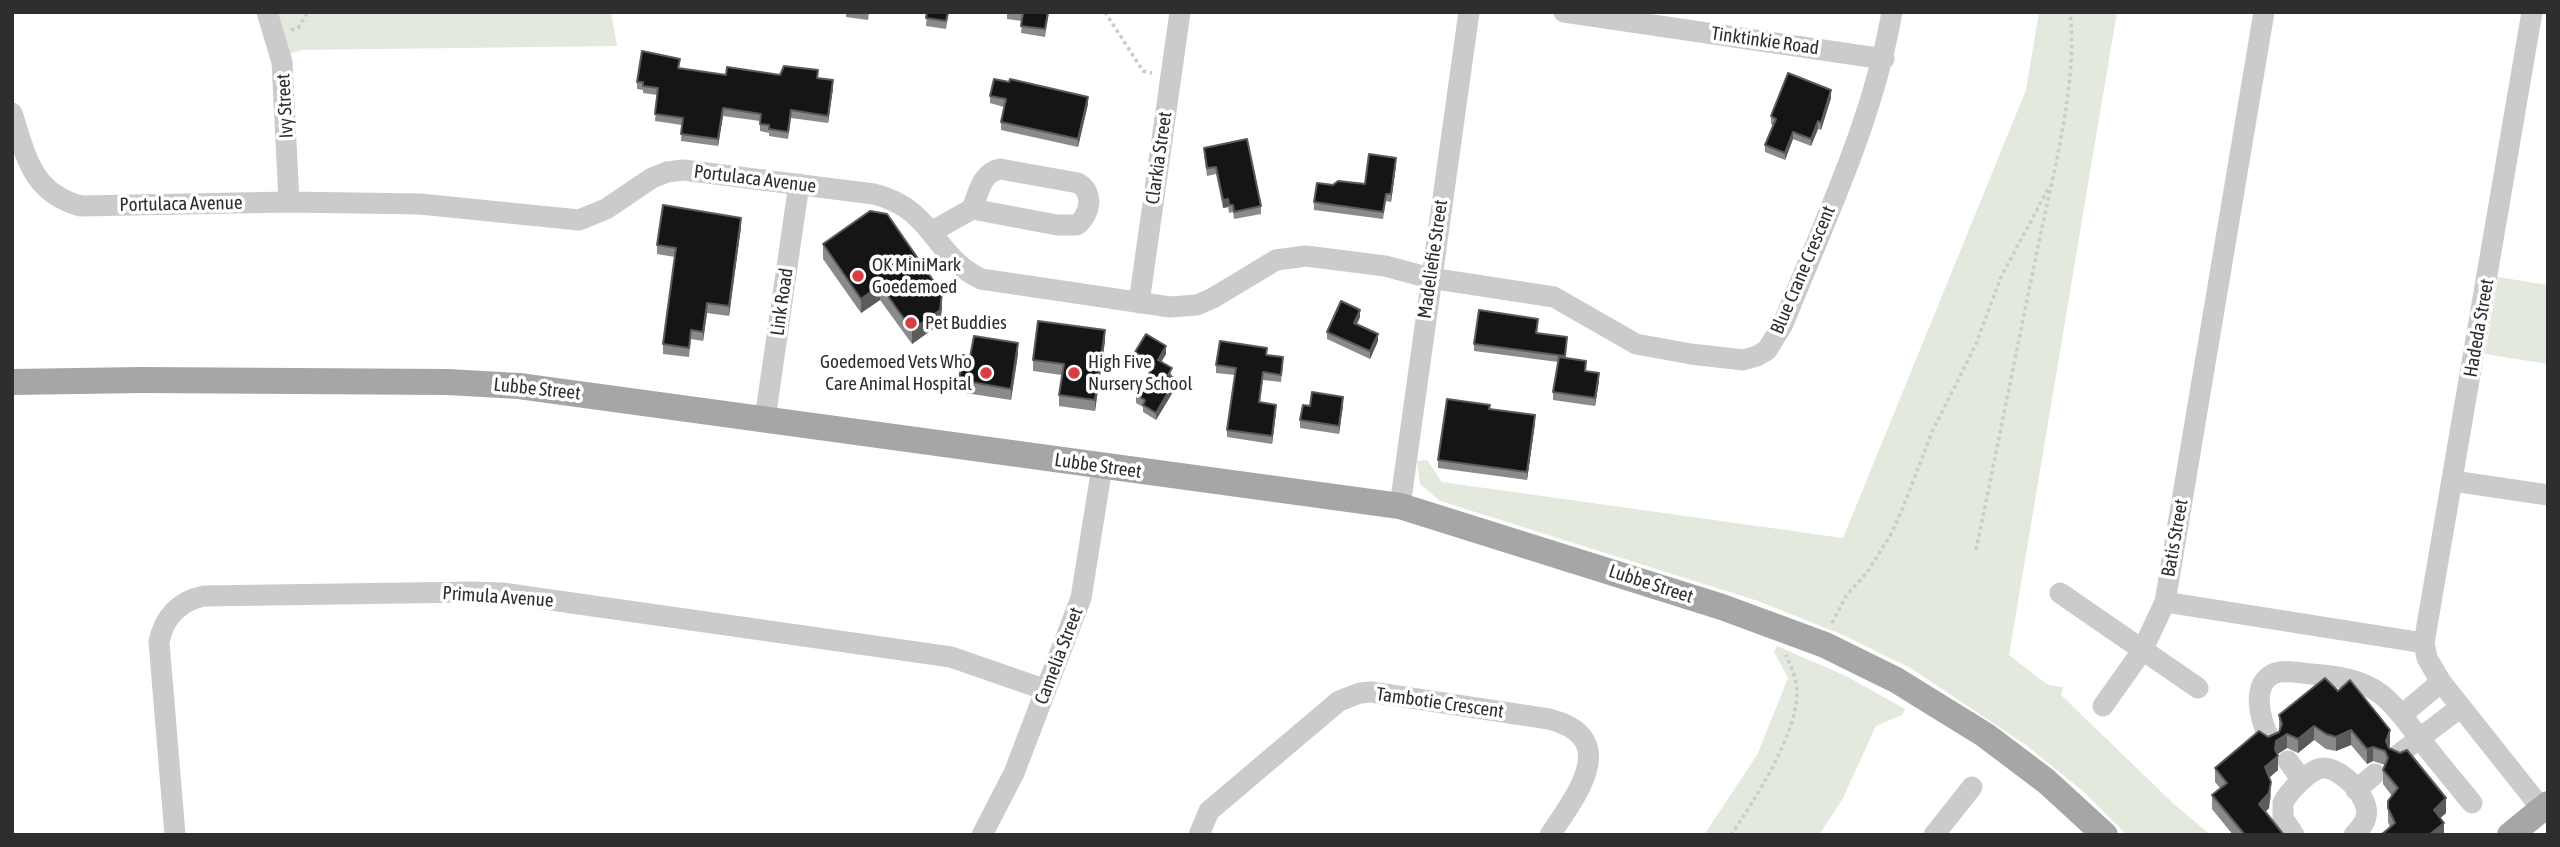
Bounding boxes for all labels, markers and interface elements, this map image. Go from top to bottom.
street label: Tinktinkie Road [1710,22,1820,60]
street label: Ivy Street [272,73,298,139]
street label: Clarkia Street [1141,110,1177,206]
street label: Portulaca Avenue [693,160,817,198]
street label: Portulaca Avenue [119,192,243,216]
street label: Madeliefie Street [1413,198,1453,320]
street label: Blue Crane Crescent [1766,202,1840,338]
place label: OK MiniMark Goedemoed [872,254,961,298]
street label: Link Road [766,267,798,337]
marker: OK MiniMark Goedemoed [850,268,866,284]
street label: Hadeda Street [2459,277,2499,379]
place label: Pet Buddies [925,312,1007,334]
marker: Pet Buddies [903,315,919,331]
place label: Goedemoed Vets Who Care Animal Hospital [820,351,972,395]
place label: High Five Nursery School [1088,351,1192,395]
marker: Goedemoed Vets Who Care Animal Hospital [978,365,994,381]
marker: High Five Nursery School [1066,365,1082,381]
street label: Lubbe Street [492,373,582,405]
street label: Lubbe Street [1053,449,1143,483]
street label: Batis Street [2157,497,2193,579]
street label: Lubbe Street [1606,560,1696,608]
street label: Primula Avenue [442,582,554,612]
street label: Camelia Street [1030,604,1088,708]
street label: Tambotie Crescent [1375,683,1505,723]

